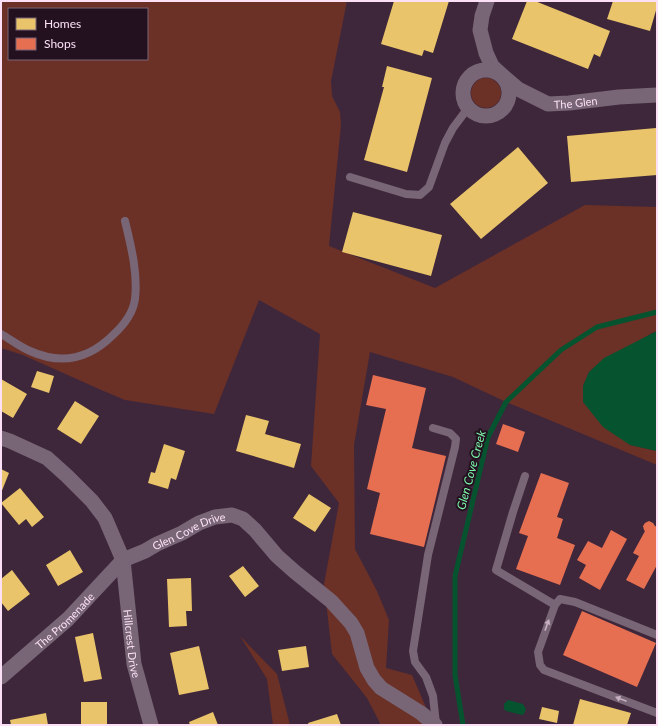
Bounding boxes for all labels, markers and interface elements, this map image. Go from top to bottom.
legend [8,8,148,60]
text: Homes [44,16,81,31]
text: Shops [44,36,76,51]
street label: The Glen [554,93,598,110]
water label: Glen Cove Creek [453,428,489,511]
street label: Glen Cove Drive [150,509,226,552]
street label: The Promenade [32,589,96,651]
street label: Hillcrest Drive [122,609,144,679]
one-way arrow [545,619,551,631]
one-way arrow [614,696,626,702]

